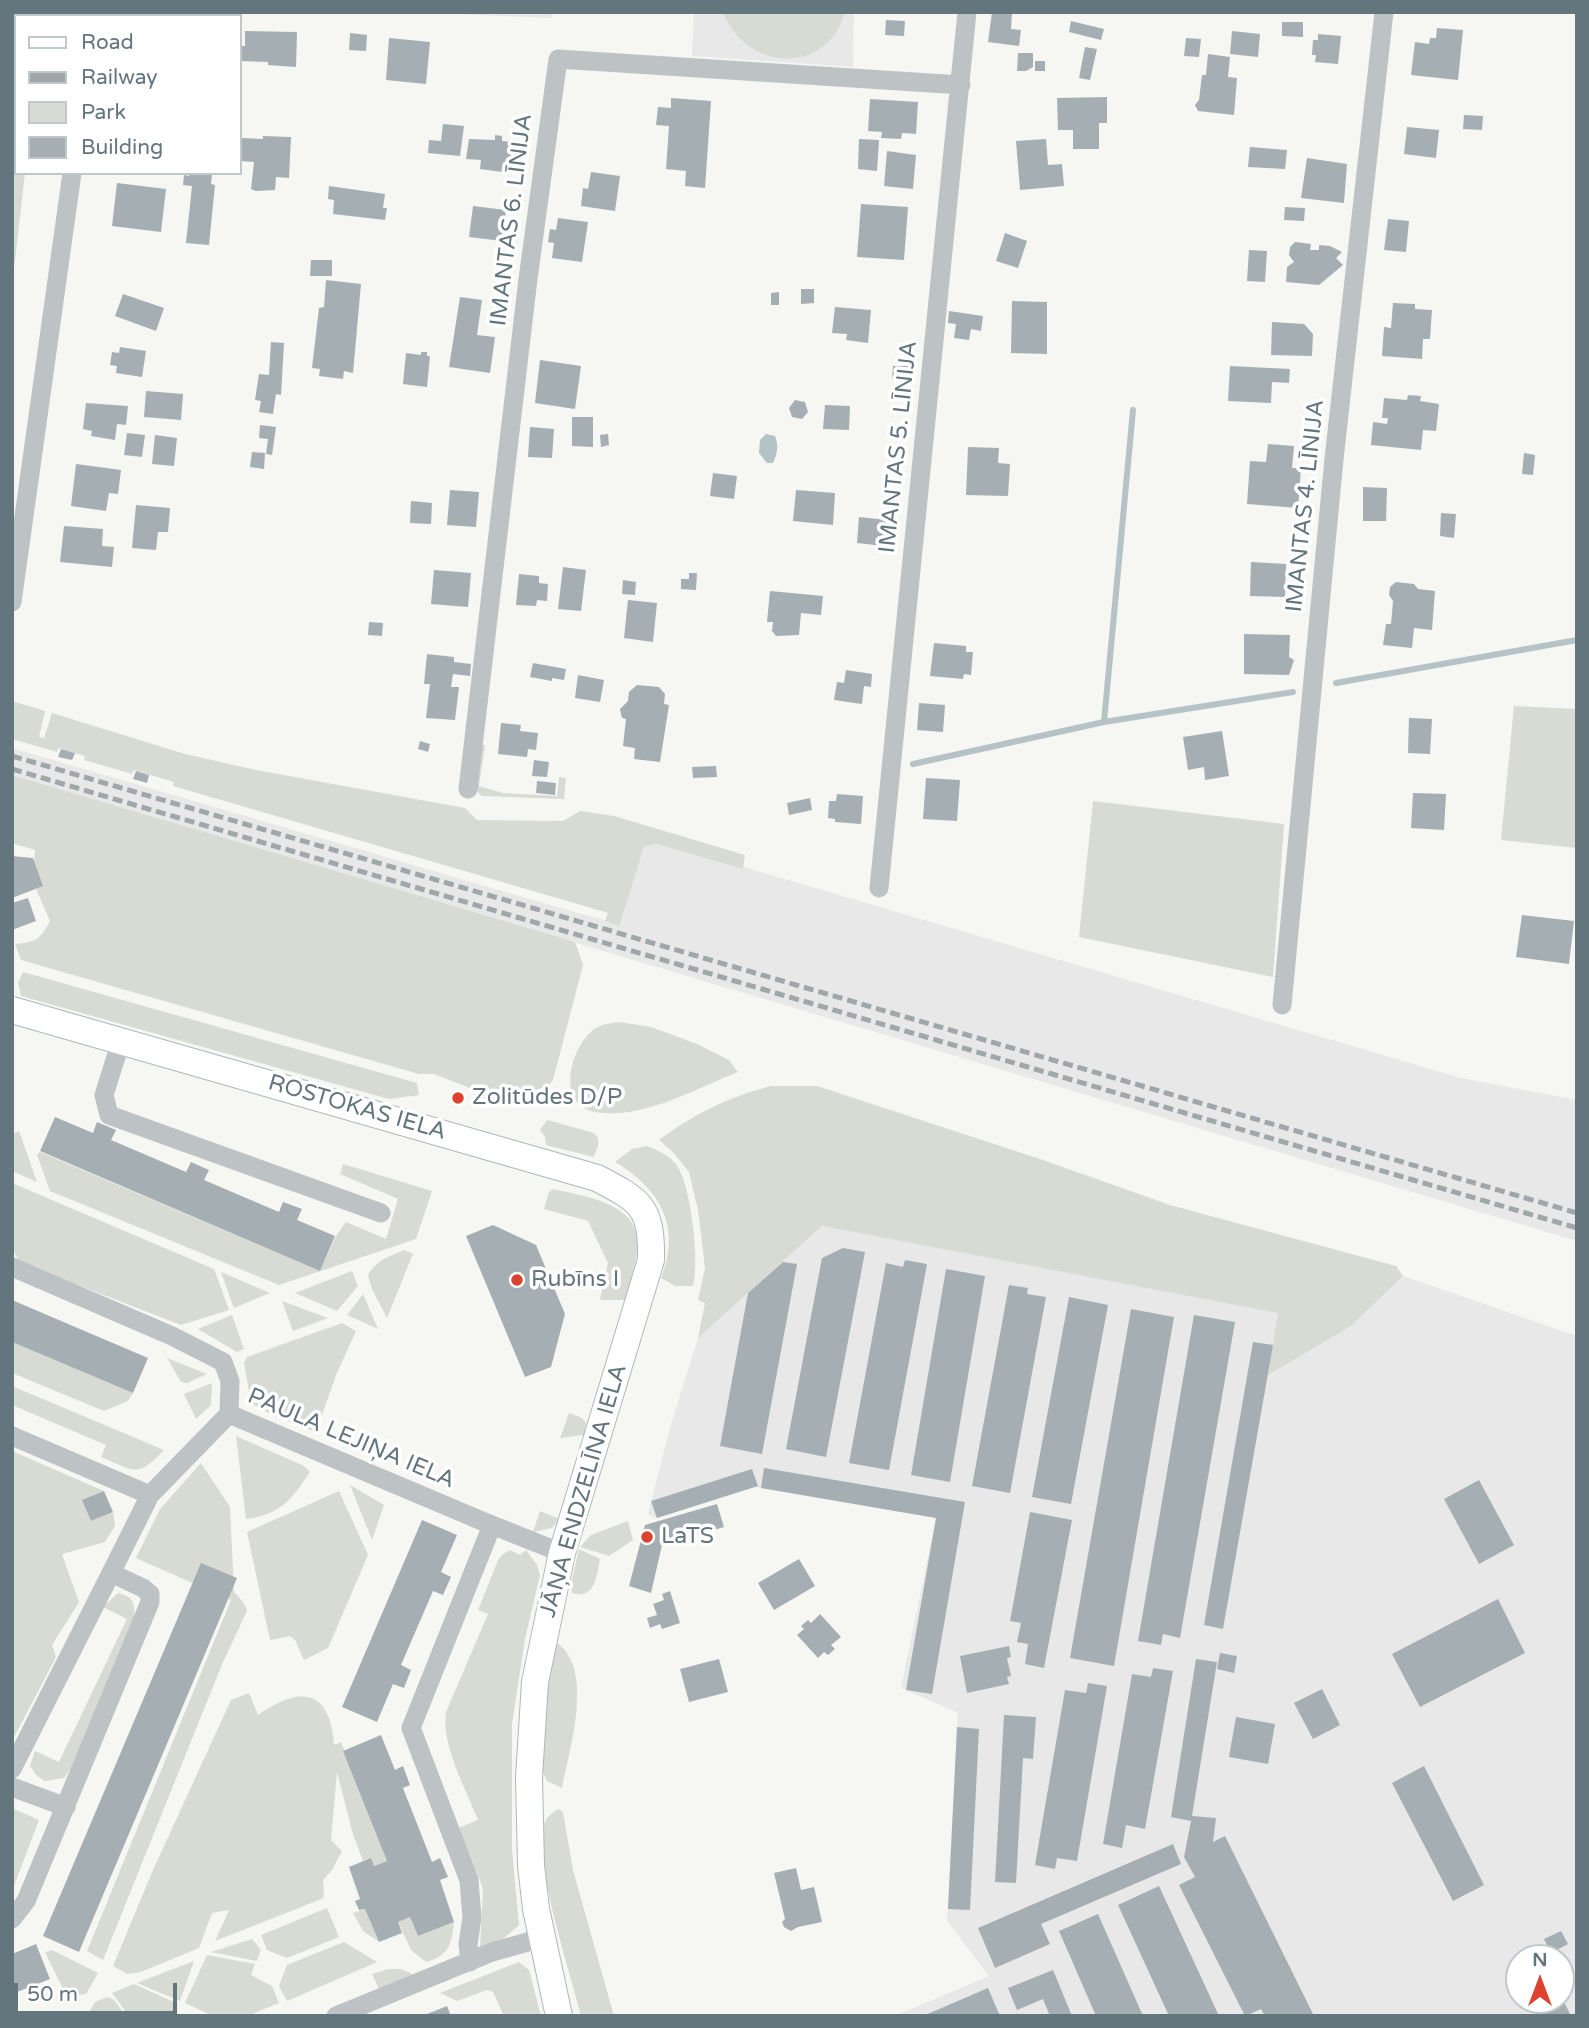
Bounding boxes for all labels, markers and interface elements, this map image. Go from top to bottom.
legend [14,14,242,175]
text: Road [81,30,134,55]
text: Railway [81,65,158,90]
text: Park [81,100,126,125]
street label: IMANTAS 6. LĪNIJA [485,112,539,328]
text: Building [81,135,163,160]
street label: IMANTAS 5. LĪNIJA [874,340,924,554]
street label: IMANTAS 4. LĪNIJA [1281,398,1331,614]
street label: ROSTOKAS IELA [265,1069,449,1147]
place label: Zolitūdes D/P [472,1084,622,1112]
marker: Zolitūdes D/P [450,1090,466,1106]
place label: Rubīns I [531,1266,619,1294]
marker: Rubīns I [509,1272,525,1288]
street label: JĀŅA ENDZELĪNA IELA [535,1361,633,1621]
street label: PAULA LEJIŅA IELA [243,1383,459,1495]
place label: LaTS [661,1523,714,1551]
marker: LaTS [639,1529,655,1545]
north arrow [1505,1944,1575,2014]
text: N [1532,1949,1548,1971]
scale bar [18,1968,180,2012]
text: 50 m [27,1982,78,2007]

